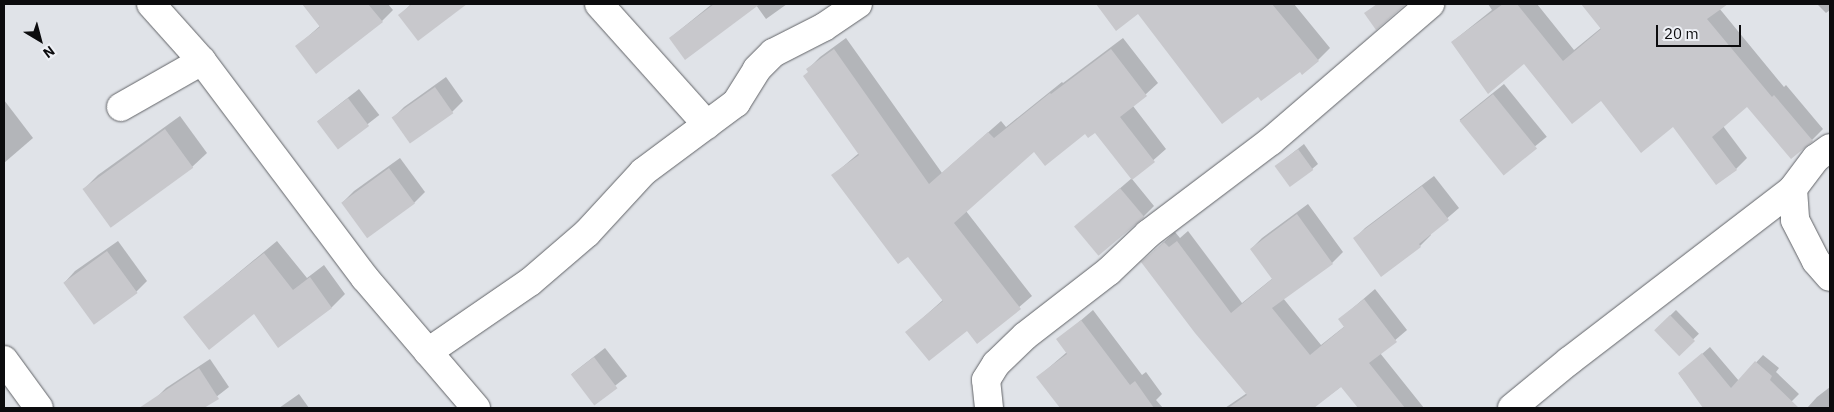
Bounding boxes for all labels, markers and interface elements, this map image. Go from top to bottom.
north arrow [15,15,65,65]
scale bar [1659,15,1744,47]
text: 20 m [1664,24,1699,43]
text: N [40,42,58,62]

